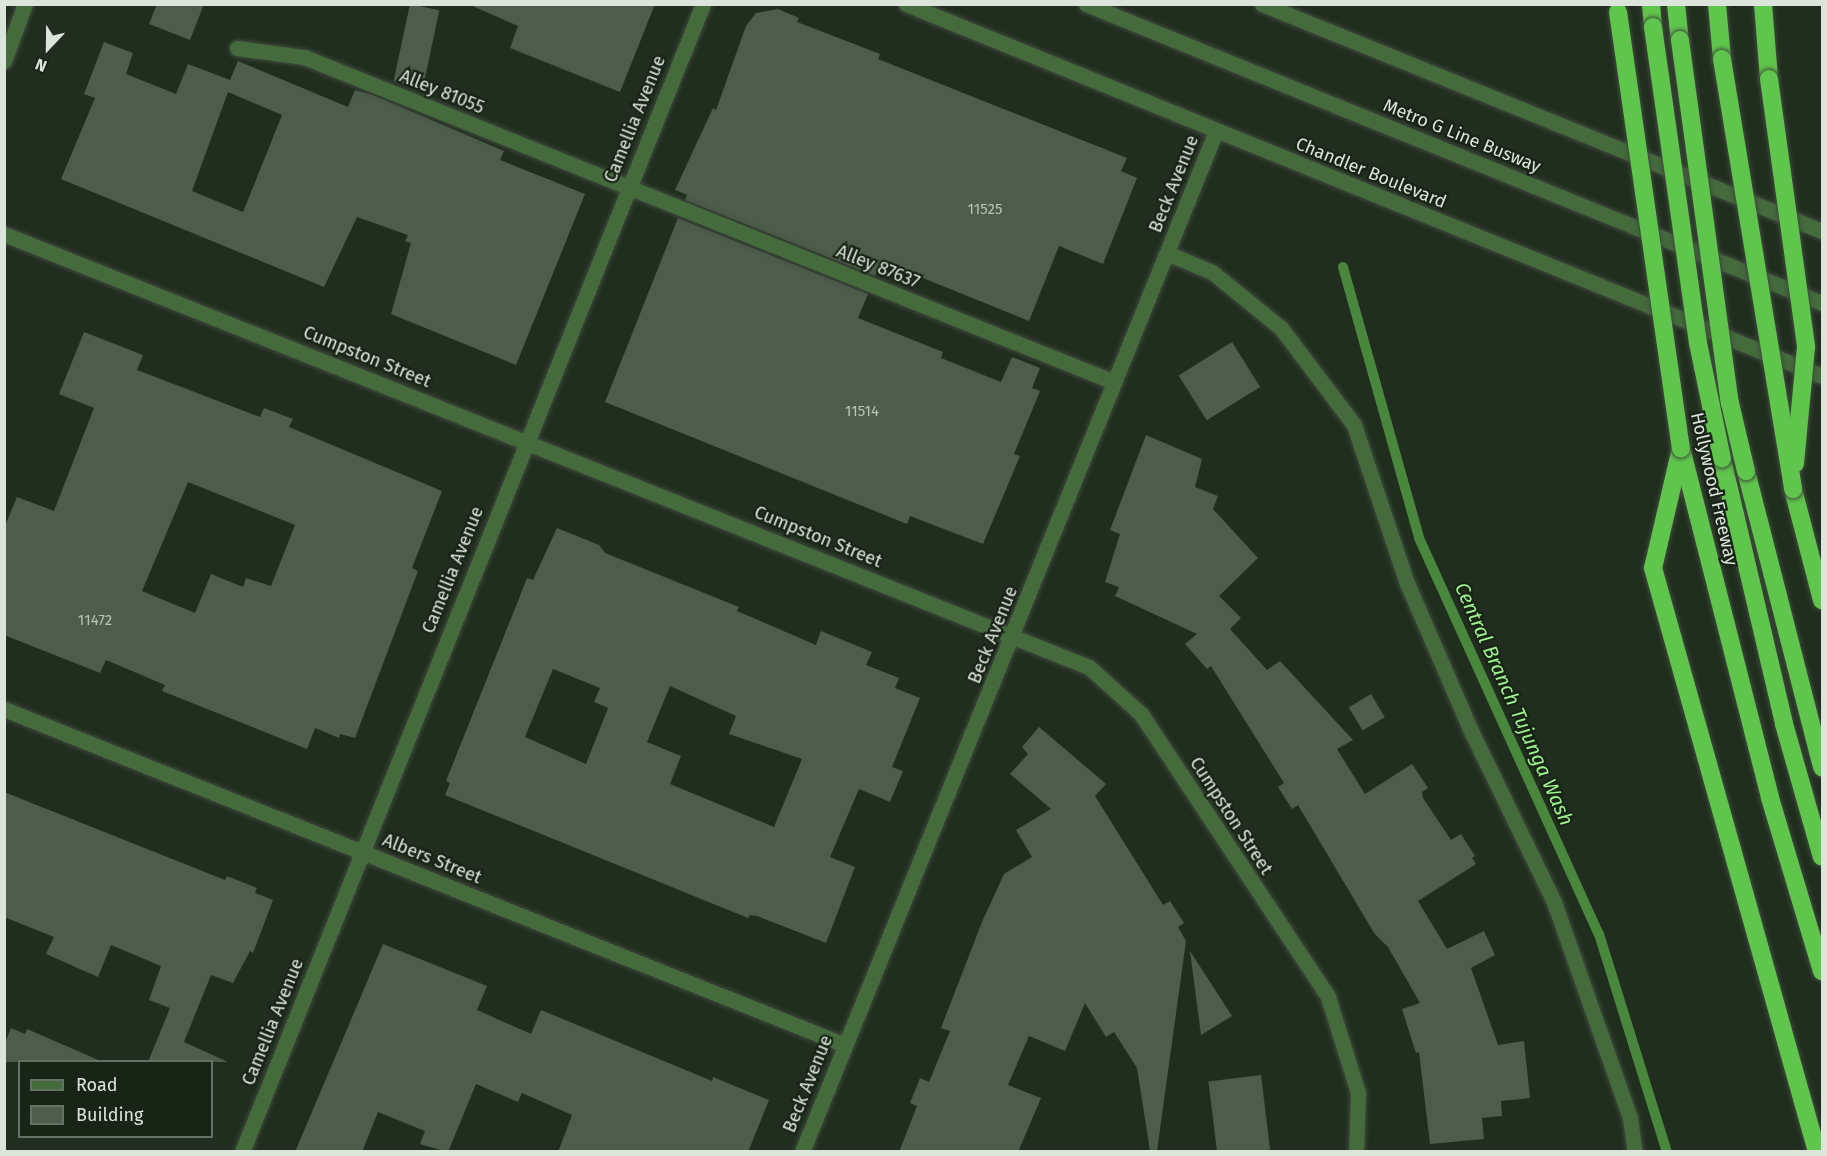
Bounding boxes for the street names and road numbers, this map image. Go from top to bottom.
street label: Camellia Avenue [600,52,670,186]
street label: Alley 81055 [397,65,487,119]
street label: Metro G Line Busway [1380,95,1544,177]
street label: Beck Avenue [1145,132,1203,236]
street label: Chandler Boulevard [1292,133,1450,213]
street label: Alley 87637 [833,241,923,293]
street label: Cumpston Street [300,322,434,392]
street label: Hollywood Freeway [1686,410,1742,568]
street label: Cumpston Street [751,502,885,572]
street label: Camellia Avenue [418,503,488,637]
street label: Beck Avenue [964,583,1022,687]
street label: Cumpston Street [1185,753,1277,879]
street label: Albers Street [379,829,485,889]
street label: Camellia Avenue [238,955,308,1089]
street label: Beck Avenue [779,1032,837,1136]

